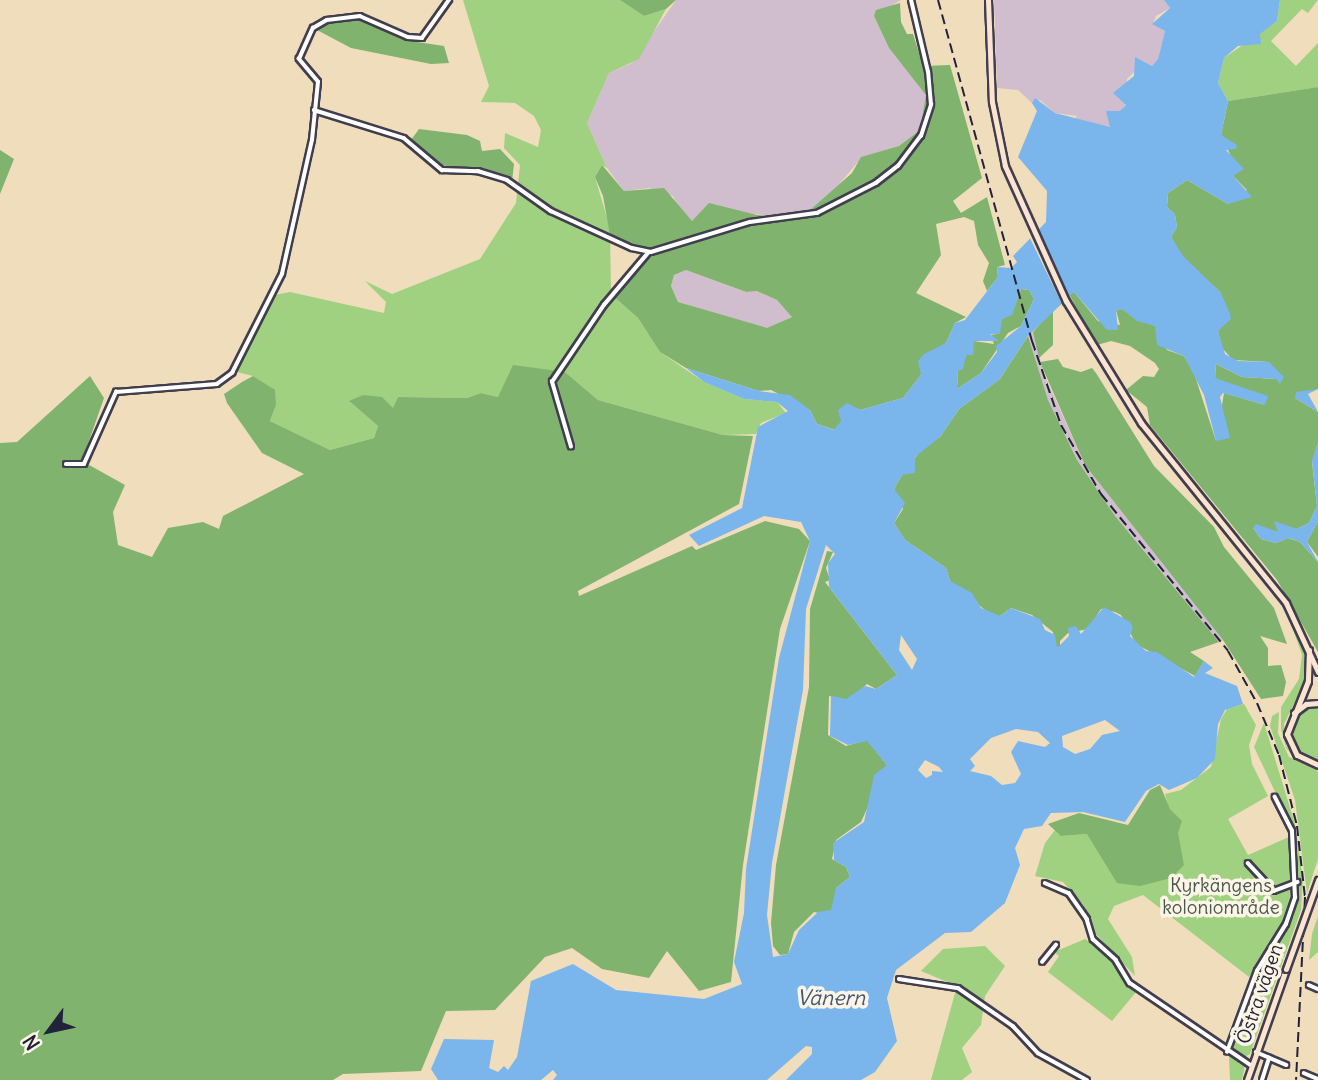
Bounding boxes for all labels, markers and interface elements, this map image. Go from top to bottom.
park label: Kyrkängens koloniområde [1162,875,1280,919]
street label: Östra vägen [1232,941,1288,1047]
water label: Vänern [797,985,865,1011]
north arrow [14,996,84,1066]
text: N [18,1030,45,1054]

